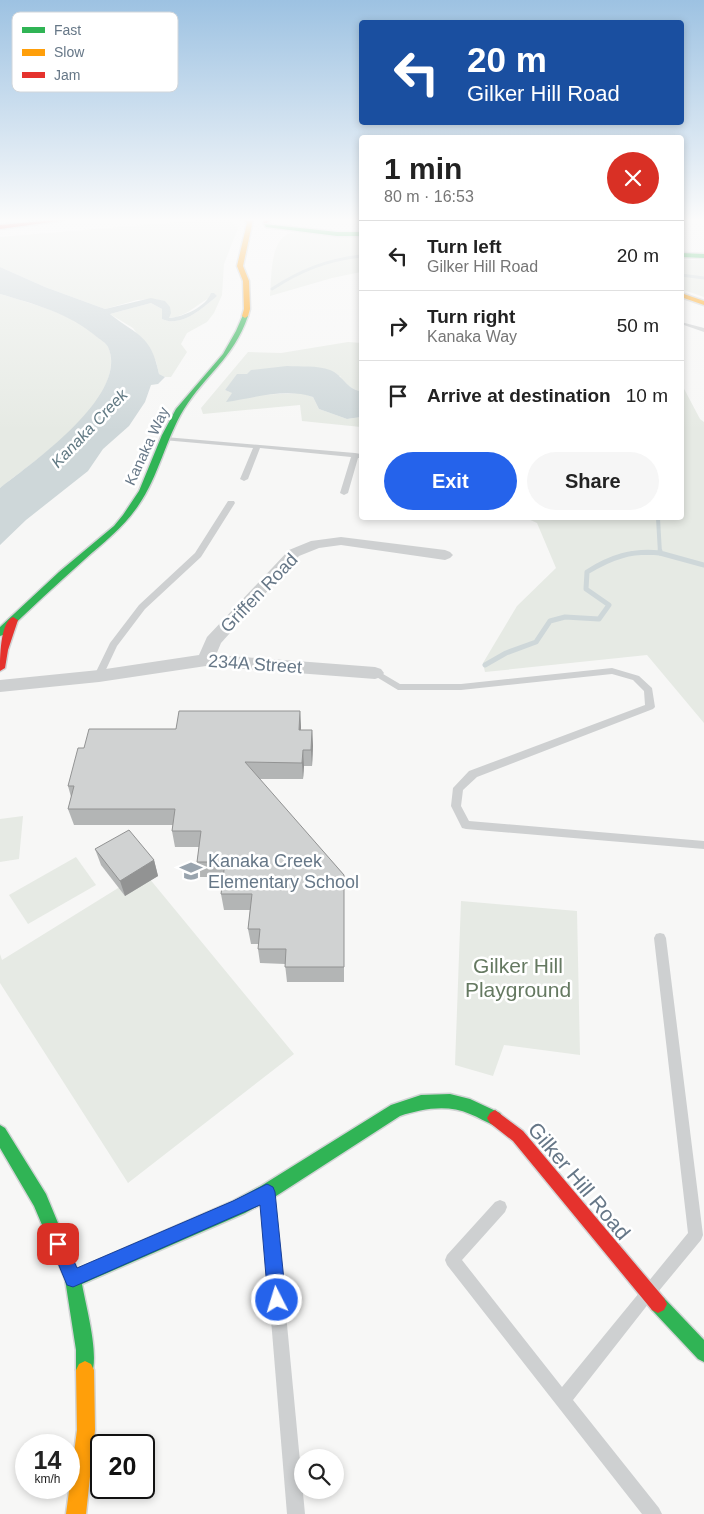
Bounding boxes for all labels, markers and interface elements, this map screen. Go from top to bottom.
legend [12,12,178,92]
text: Fast [54,22,81,38]
icon: left [384,40,449,105]
text: 20 m [467,40,547,79]
text: Slow [54,44,85,60]
text: Jam [54,67,80,83]
text: Gilker Hill Road [467,81,620,106]
text: 1 min [384,152,462,185]
button: close [607,152,659,204]
text: 80 m · 16:53 [384,188,474,205]
text: Turn left [427,236,502,257]
icon: left [384,242,412,270]
text: 20 m [617,245,659,266]
text: Gilker Hill Road [427,258,538,275]
text: Turn right [427,306,515,327]
icon: right [384,312,412,340]
text: 50 m [617,315,659,336]
text: Kanaka Way [427,328,517,345]
icon: arrive [384,382,412,410]
water label: Kanaka Creek [48,385,131,471]
text: Arrive at destination [427,385,611,406]
text: 10 m [626,385,668,406]
street label: Kanaka Way [121,403,172,488]
button: Exit [384,452,517,510]
button: Share [527,452,659,510]
street label: Griffen Road [216,549,302,637]
street label: 234A Street [207,651,303,677]
place label: Kanaka Creek Elementary School [208,851,359,892]
school or university icon: Kanaka Creek Elementary School [178,858,204,884]
park label: Gilker Hill Playground [465,954,571,1001]
street label: Gilker Hill Road [524,1117,635,1244]
pin [37,1223,79,1265]
icon: arrive [44,1230,72,1258]
position arrow [250,1273,302,1325]
speed limit sign: 20 [90,1434,155,1499]
text: 14 [34,1446,61,1474]
map controls [294,1449,344,1499]
button: search [294,1449,344,1499]
text: km/h [34,1472,61,1486]

